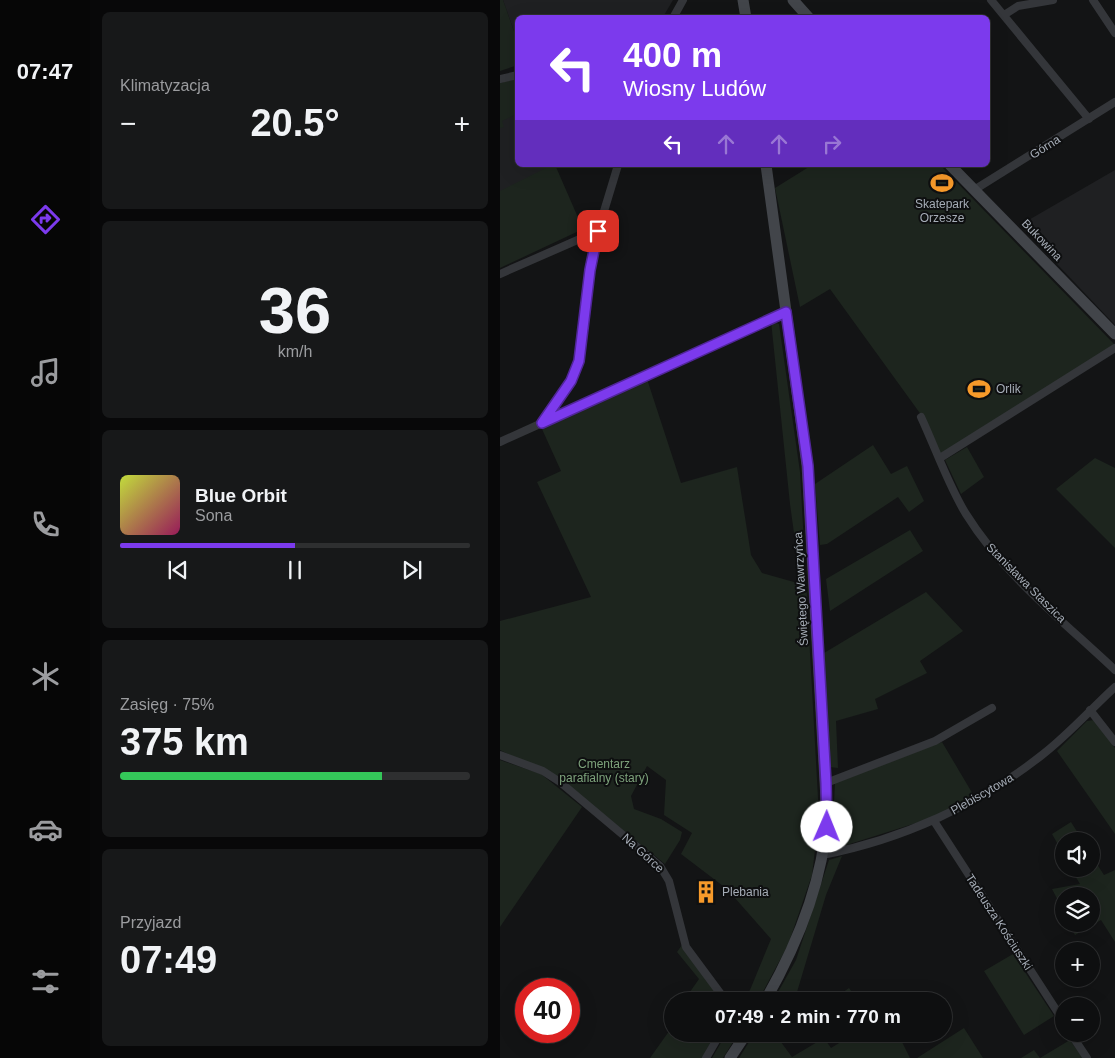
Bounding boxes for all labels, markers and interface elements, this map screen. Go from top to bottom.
icon: left [540,35,605,100]
text: 400 m [623,35,722,74]
text: 07:47 [17,59,73,84]
text: Wiosny Ludów [623,76,766,101]
text: Klimatyzacja [120,77,210,94]
text: 20.5° [250,102,340,144]
text: − [120,108,136,139]
text: + [454,108,470,139]
icon: left [659,130,687,158]
icon: ahead [712,130,740,158]
icon: ahead [765,130,793,158]
icon: right [818,130,846,158]
street label: Górna [1027,132,1063,162]
sports icon: Skatepark Orzesze [929,170,955,196]
place label: Skatepark Orzesze [915,197,970,225]
icon: directions [28,202,63,237]
pin [577,210,619,252]
street label: Bukowina [1019,216,1065,264]
icon: arrive [584,217,612,245]
text: 36 [259,274,331,347]
text: km/h [278,343,312,360]
icon: music [28,355,63,390]
sports icon: Orlik [966,376,992,402]
place label: Orlik [996,382,1022,396]
text: Blue Orbit [195,485,287,506]
icon: phone [28,507,63,542]
text: Sona [195,507,232,524]
street label: Świętego Wawrzyńca [790,531,811,646]
street label: Stanisława Staszica [983,540,1069,626]
icon: previous [164,556,192,584]
icon: pause [281,556,309,584]
icon: next [398,556,426,584]
icon: climate [28,659,63,694]
text: Zasięg · 75% [120,696,214,713]
text: 375 km [120,721,249,763]
park label: Cmentarz parafialny (stary) [559,757,649,785]
street label: Plebiscytowa [948,770,1016,818]
position arrow [800,800,852,852]
icon: car [28,812,63,847]
street label: Na Górce [619,831,667,876]
map controls [1055,832,1100,1042]
button: sound [1055,832,1100,877]
street label: Tadeusza Kościuszki [963,871,1035,973]
building icon: Plebania [693,879,719,905]
place label: Plebania [722,885,769,899]
button: layers [1055,887,1100,932]
text: Przyjazd [120,914,181,931]
text: 07:49 [120,939,217,981]
button: + [1055,942,1100,987]
icon: filters [28,964,63,999]
speed limit sign: 40 [515,978,580,1043]
button: − [1055,997,1100,1042]
text: 07:49 · 2 min · 770 m [715,1006,901,1027]

